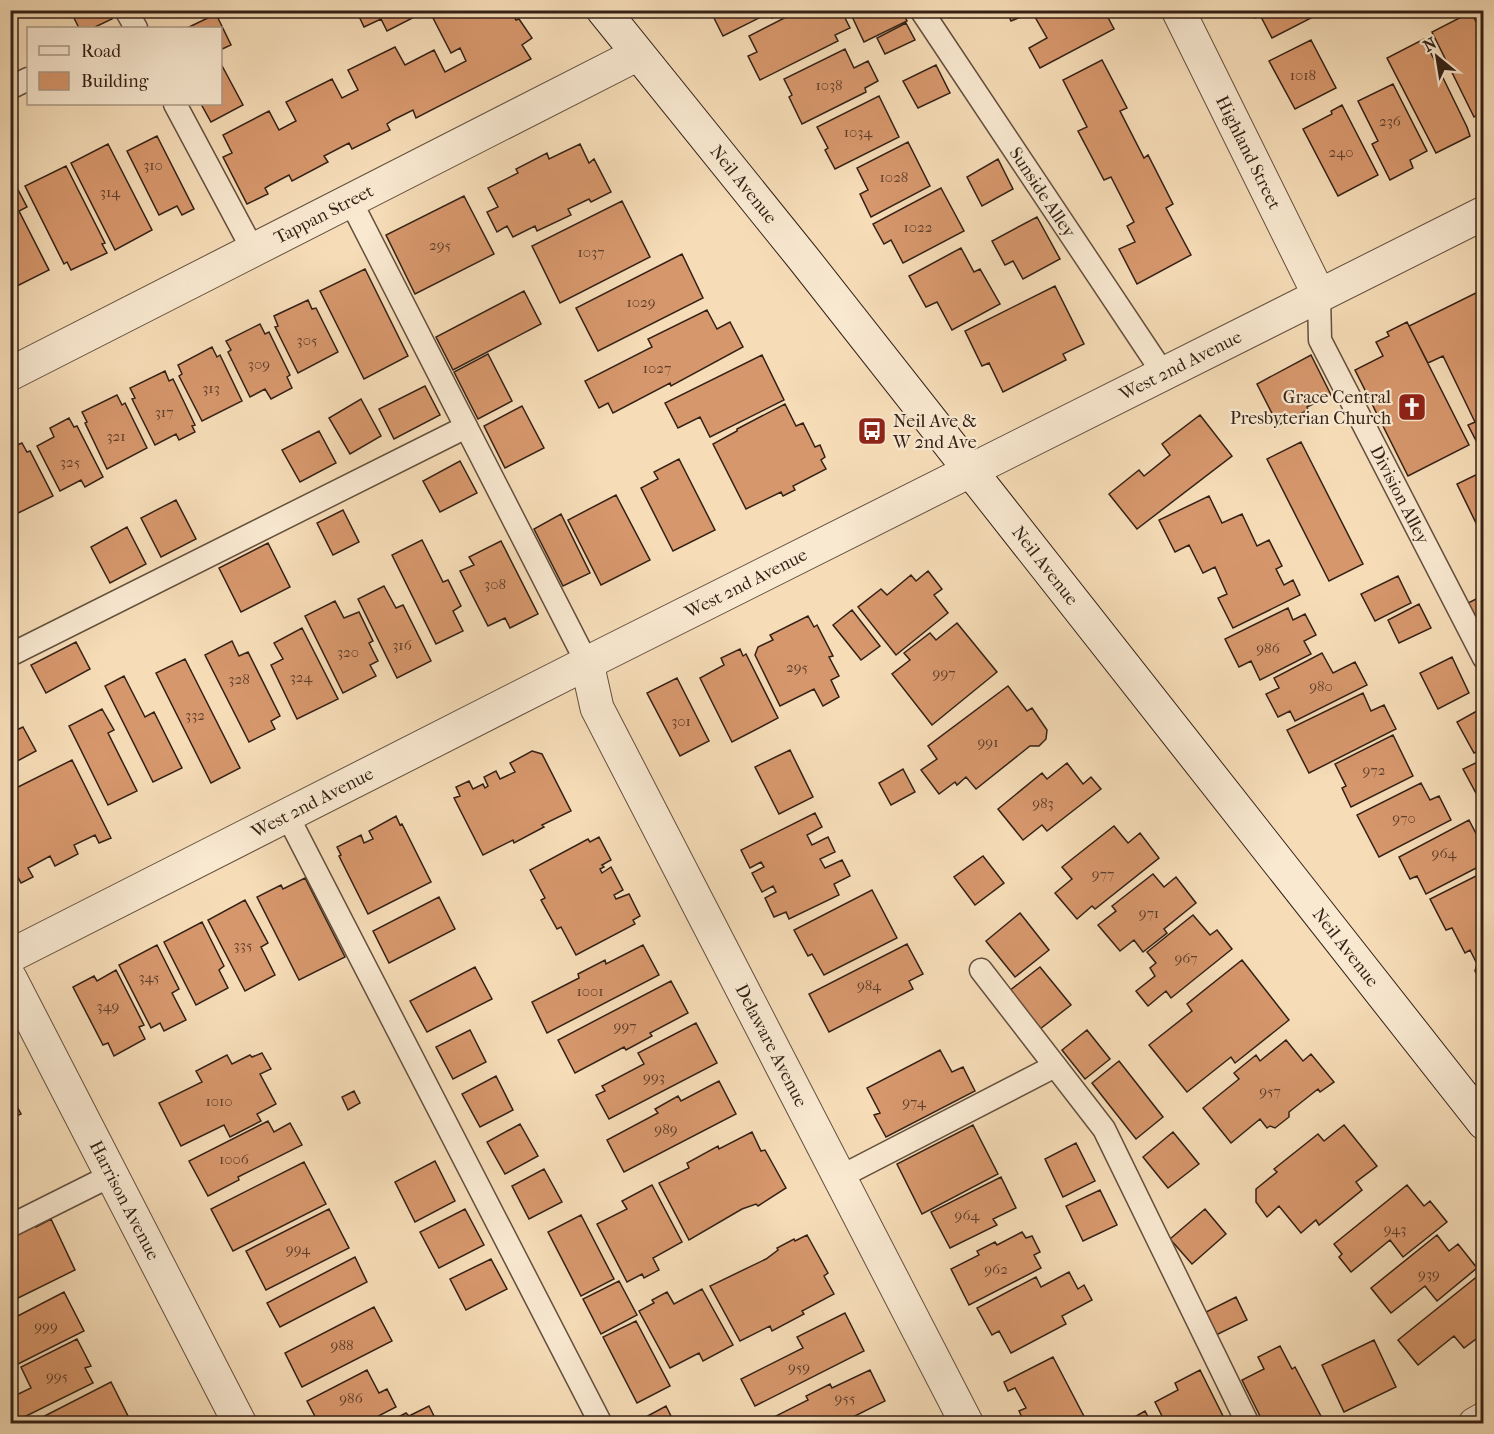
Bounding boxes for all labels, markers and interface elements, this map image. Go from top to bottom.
legend [27,27,222,105]
north arrow [1407,27,1467,87]
text: N [1420,33,1441,56]
text: Road [81,41,121,62]
house number: 1018 [1290,66,1316,84]
text: Building [81,71,149,92]
house number: 1038 [815,76,843,94]
street label: Highland Street [1212,92,1286,213]
house number: 236 [1379,112,1402,130]
house number: 1034 [844,123,873,141]
street label: Neil Avenue [706,141,782,228]
street label: Sunside Alley [1005,143,1081,243]
house number: 240 [1329,143,1353,161]
house number: 310 [143,156,163,174]
house number: 1028 [880,168,908,186]
street label: Tappan Street [270,180,377,248]
house number: 314 [100,183,121,201]
house number: 1022 [904,218,933,236]
house number: 295 [429,236,451,254]
house number: 1037 [578,243,604,261]
house number: 1029 [626,293,656,311]
street label: West 2nd Avenue [1115,326,1245,405]
house number: 305 [297,331,317,349]
house number: 309 [248,355,270,373]
house number: 1027 [643,359,671,377]
house number: 313 [202,379,220,397]
place label: Grace Central Presbyterian Church [1230,387,1391,429]
church icon: Grace Central Presbyterian Church [1396,391,1428,423]
house number: 317 [155,403,173,421]
place label: Neil Ave & W 2nd Ave [892,411,977,453]
bus stop icon: Neil Ave & W 2nd Ave [856,415,888,447]
house number: 321 [106,427,126,445]
street label: Division Alley [1366,442,1434,549]
house number: 325 [60,453,80,471]
street label: Neil Avenue [1008,522,1083,609]
street label: West 2nd Avenue [681,544,811,623]
house number: 308 [484,575,506,593]
house number: 316 [392,636,413,654]
house number: 986 [1256,639,1281,657]
house number: 320 [337,643,359,661]
house number: 295 [786,658,808,676]
house number: 997 [933,664,955,682]
house number: 324 [290,668,313,686]
house number: 328 [228,670,250,688]
house number: 980 [1309,677,1333,695]
house number: 332 [185,706,205,724]
house number: 301 [671,712,691,730]
house number: 991 [977,733,999,751]
house number: 972 [1363,761,1386,779]
street label: West 2nd Avenue [247,763,377,843]
house number: 983 [1032,794,1054,812]
house number: 970 [1392,809,1416,827]
house number: 964 [1432,844,1458,862]
house number: 977 [1092,865,1114,883]
house number: 971 [1139,904,1159,922]
street label: Neil Avenue [1308,904,1383,991]
house number: 335 [234,936,252,954]
house number: 967 [1174,949,1198,967]
house number: 345 [138,968,160,986]
house number: 984 [857,976,882,994]
street label: Delaware Avenue [731,980,812,1111]
house number: 1001 [576,982,604,1000]
house number: 349 [97,997,120,1015]
house number: 997 [614,1017,636,1035]
house number: 993 [643,1068,665,1086]
house number: 957 [1259,1082,1281,1100]
house number: 1010 [206,1092,233,1110]
house number: 974 [902,1093,927,1111]
house number: 989 [654,1120,678,1138]
street label: Harrison Avenue [85,1137,164,1263]
house number: 1006 [219,1150,250,1168]
house number: 964 [955,1206,981,1224]
house number: 943 [1384,1220,1406,1238]
house number: 994 [286,1240,311,1258]
house number: 962 [984,1260,1008,1278]
house number: 939 [1418,1265,1440,1283]
house number: 999 [34,1317,58,1335]
house number: 988 [331,1336,353,1354]
house number: 959 [788,1358,810,1376]
house number: 995 [46,1367,68,1385]
house number: 986 [339,1389,364,1407]
house number: 955 [835,1389,855,1407]

